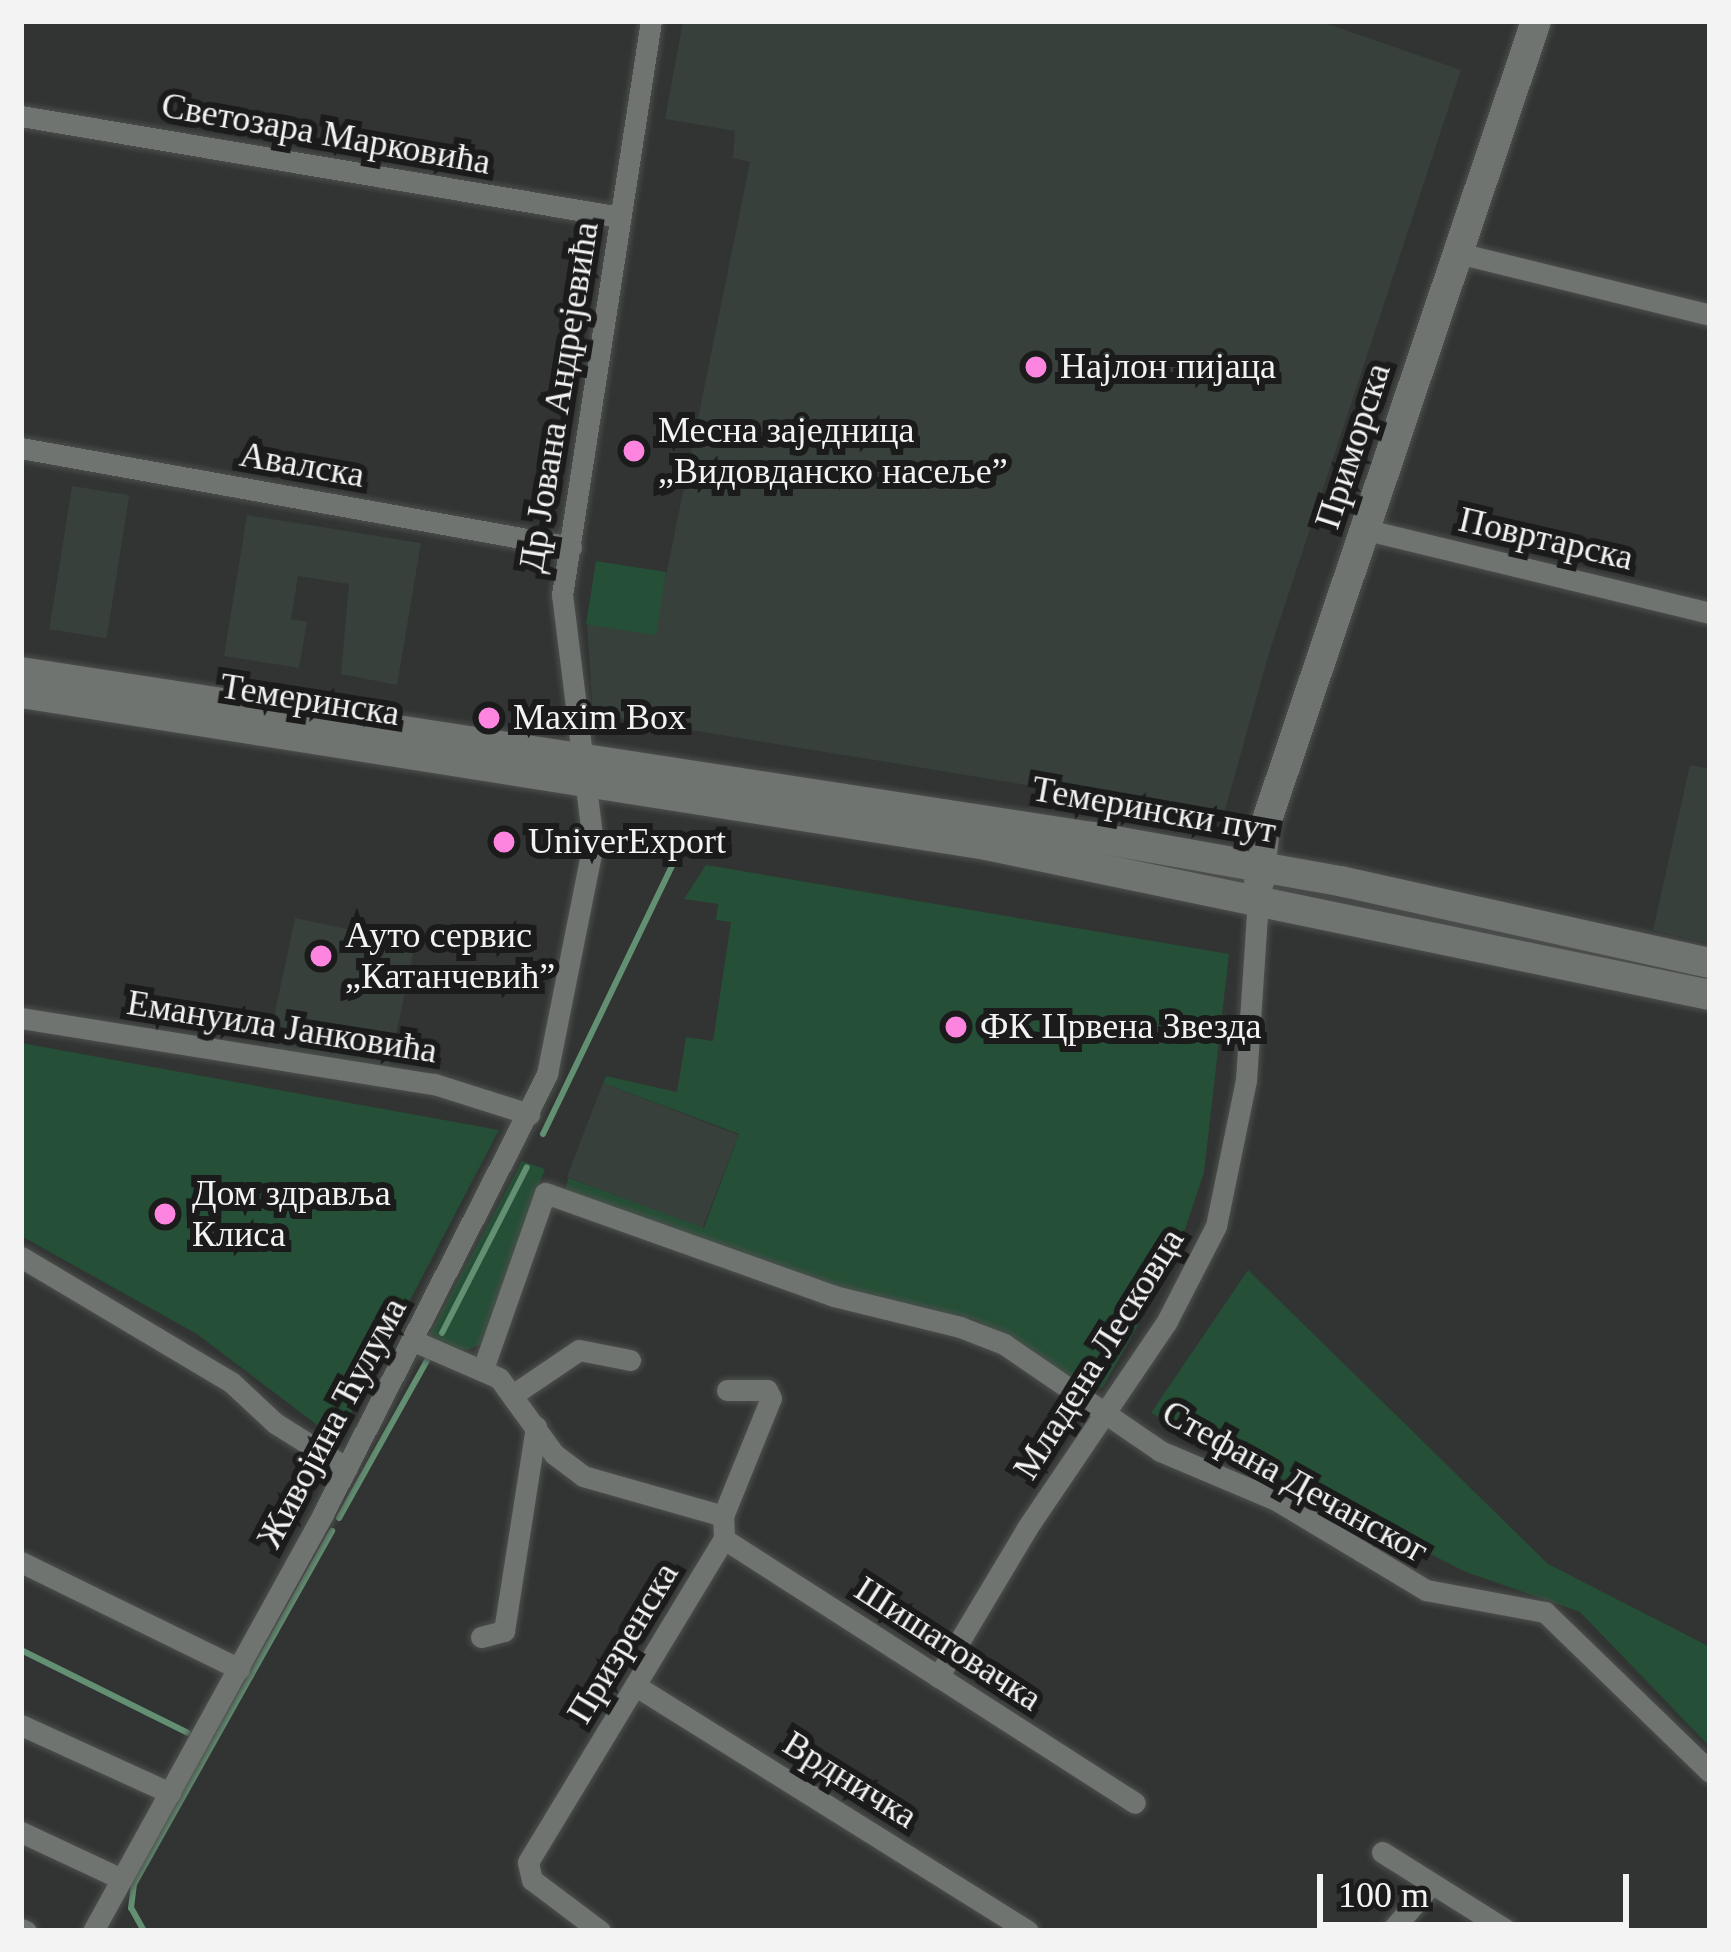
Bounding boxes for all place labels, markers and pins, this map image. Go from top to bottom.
place label: Најлон пијаца [1060,345,1276,389]
marker: Најлон пијаца [1023,354,1049,380]
place label: Месна заједница „Видовданско насеље” [658,408,1008,493]
marker: Месна заједница „Видовданско насеље” [621,438,647,464]
place label: Maxim Box [513,696,686,740]
marker: Maxim Box [476,705,502,731]
place label: UniverExport [528,820,726,864]
marker: UniverExport [491,829,517,855]
place label: Ауто сервис „Катанчевић” [345,913,555,998]
marker: Ауто сервис „Катанчевић” [308,943,334,969]
place label: ФК Црвена Звезда [980,1005,1262,1049]
marker: ФК Црвена Звезда [943,1014,969,1040]
place label: Дом здравља Клиса [192,1171,391,1256]
marker: Дом здравља Клиса [149,1198,181,1230]

